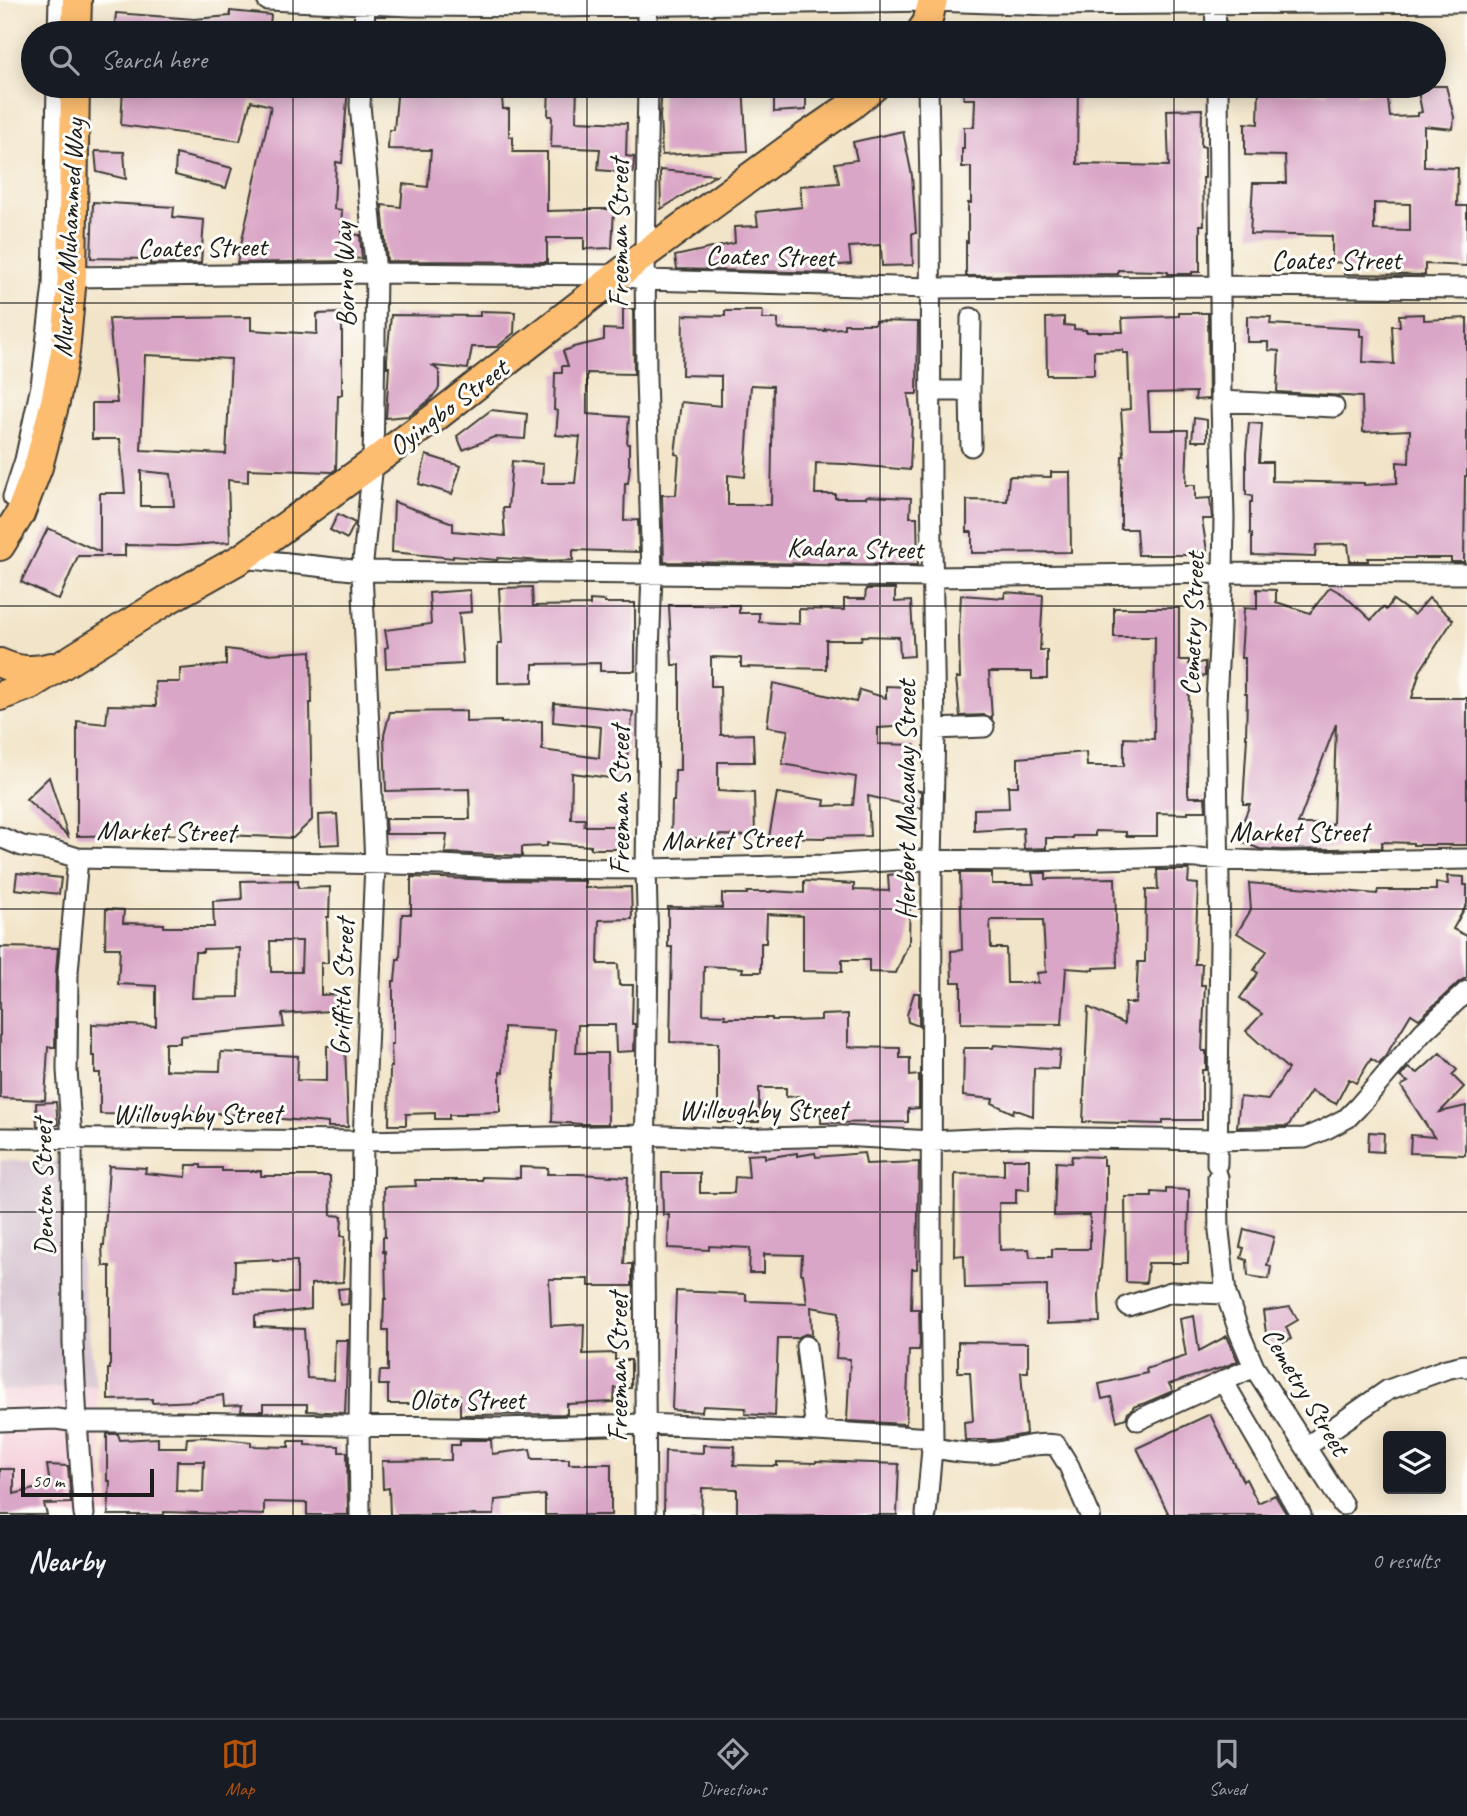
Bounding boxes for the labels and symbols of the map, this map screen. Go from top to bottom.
street label: Murtula Muhammed Way [44,115,92,358]
street label: Freeman Street [601,154,636,308]
street label: Borno Way [325,219,363,328]
street label: Coates Street [137,228,270,266]
street label: Coates Street [705,237,838,275]
street label: Coates Street [1271,242,1403,277]
street label: Oyingbo Street [381,349,517,463]
street label: Kadara Street [787,529,926,567]
street label: Cemetry Street [1172,549,1212,696]
street label: Herbert Macaulay Street [888,678,923,920]
street label: Freeman Street [602,721,637,875]
street label: Market Street [96,812,239,850]
street label: Market Street [1230,814,1372,849]
street label: Market Street [661,820,804,858]
street label: Griffith Street [322,914,362,1056]
street label: Willoughby Street [679,1092,851,1127]
street label: Willoughby Street [113,1096,285,1131]
street label: Denton Street [24,1114,62,1256]
street label: Freeman Street [600,1288,635,1442]
street label: Cemetry Street [1254,1321,1359,1464]
street label: Oloto Street [409,1382,527,1417]
scale bar [21,1466,154,1498]

